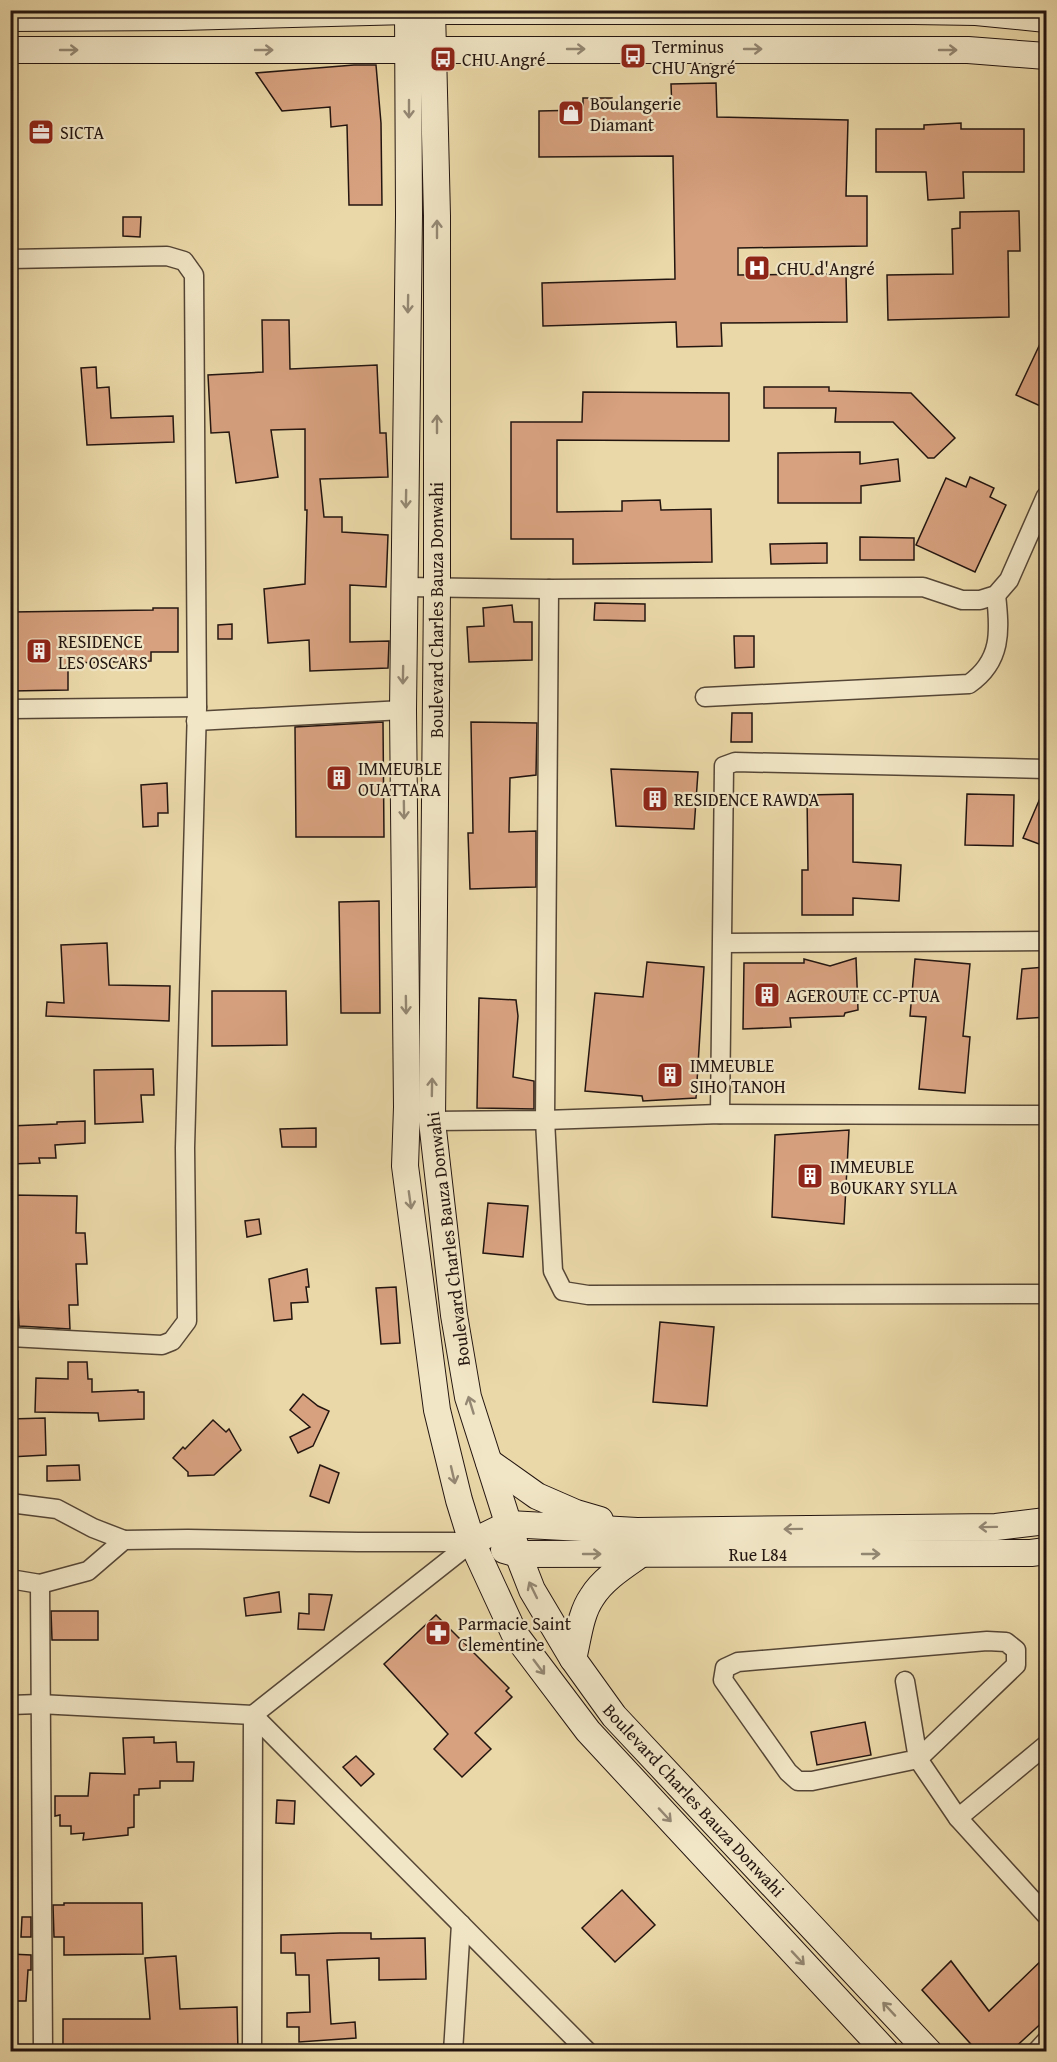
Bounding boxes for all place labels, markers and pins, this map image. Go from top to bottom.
place label: Terminus CHU Angré [652,33,735,81]
bus stop icon: Terminus CHU Angré [618,41,648,71]
bus stop icon: CHU Angré [428,44,458,74]
place label: CHU Angré [462,46,545,73]
place label: Boulangerie Diamant [590,90,681,138]
shop icon: Boulangerie Diamant [556,98,586,128]
office icon: SICTA [26,117,56,147]
place label: SICTA [60,119,104,146]
hospital icon: CHU d'Angré [742,253,772,283]
place label: CHU d'Angré [777,255,875,282]
place label: RESIDENCE LES OSCARS [58,628,148,676]
building icon: RESIDENCE LES OSCARS [24,636,54,666]
place label: IMMEUBLE OUATTARA [358,755,442,803]
building icon: IMMEUBLE OUATTARA [324,763,354,793]
building icon: RESIDENCE RAWDA [640,784,670,814]
place label: RESIDENCE RAWDA [674,786,819,813]
building icon: AGEROUTE CC-PTUA [752,980,782,1010]
place label: AGEROUTE CC-PTUA [786,982,940,1009]
place label: IMMEUBLE SIHO TANOH [690,1052,786,1100]
building icon: IMMEUBLE SIHO TANOH [655,1060,685,1090]
place label: IMMEUBLE BOUKARY SYLLA [830,1153,958,1201]
building icon: IMMEUBLE BOUKARY SYLLA [795,1161,825,1191]
place label: Parmacie Saint Clementine [458,1610,572,1658]
pharmacy icon: Parmacie Saint Clementine [423,1618,453,1648]

